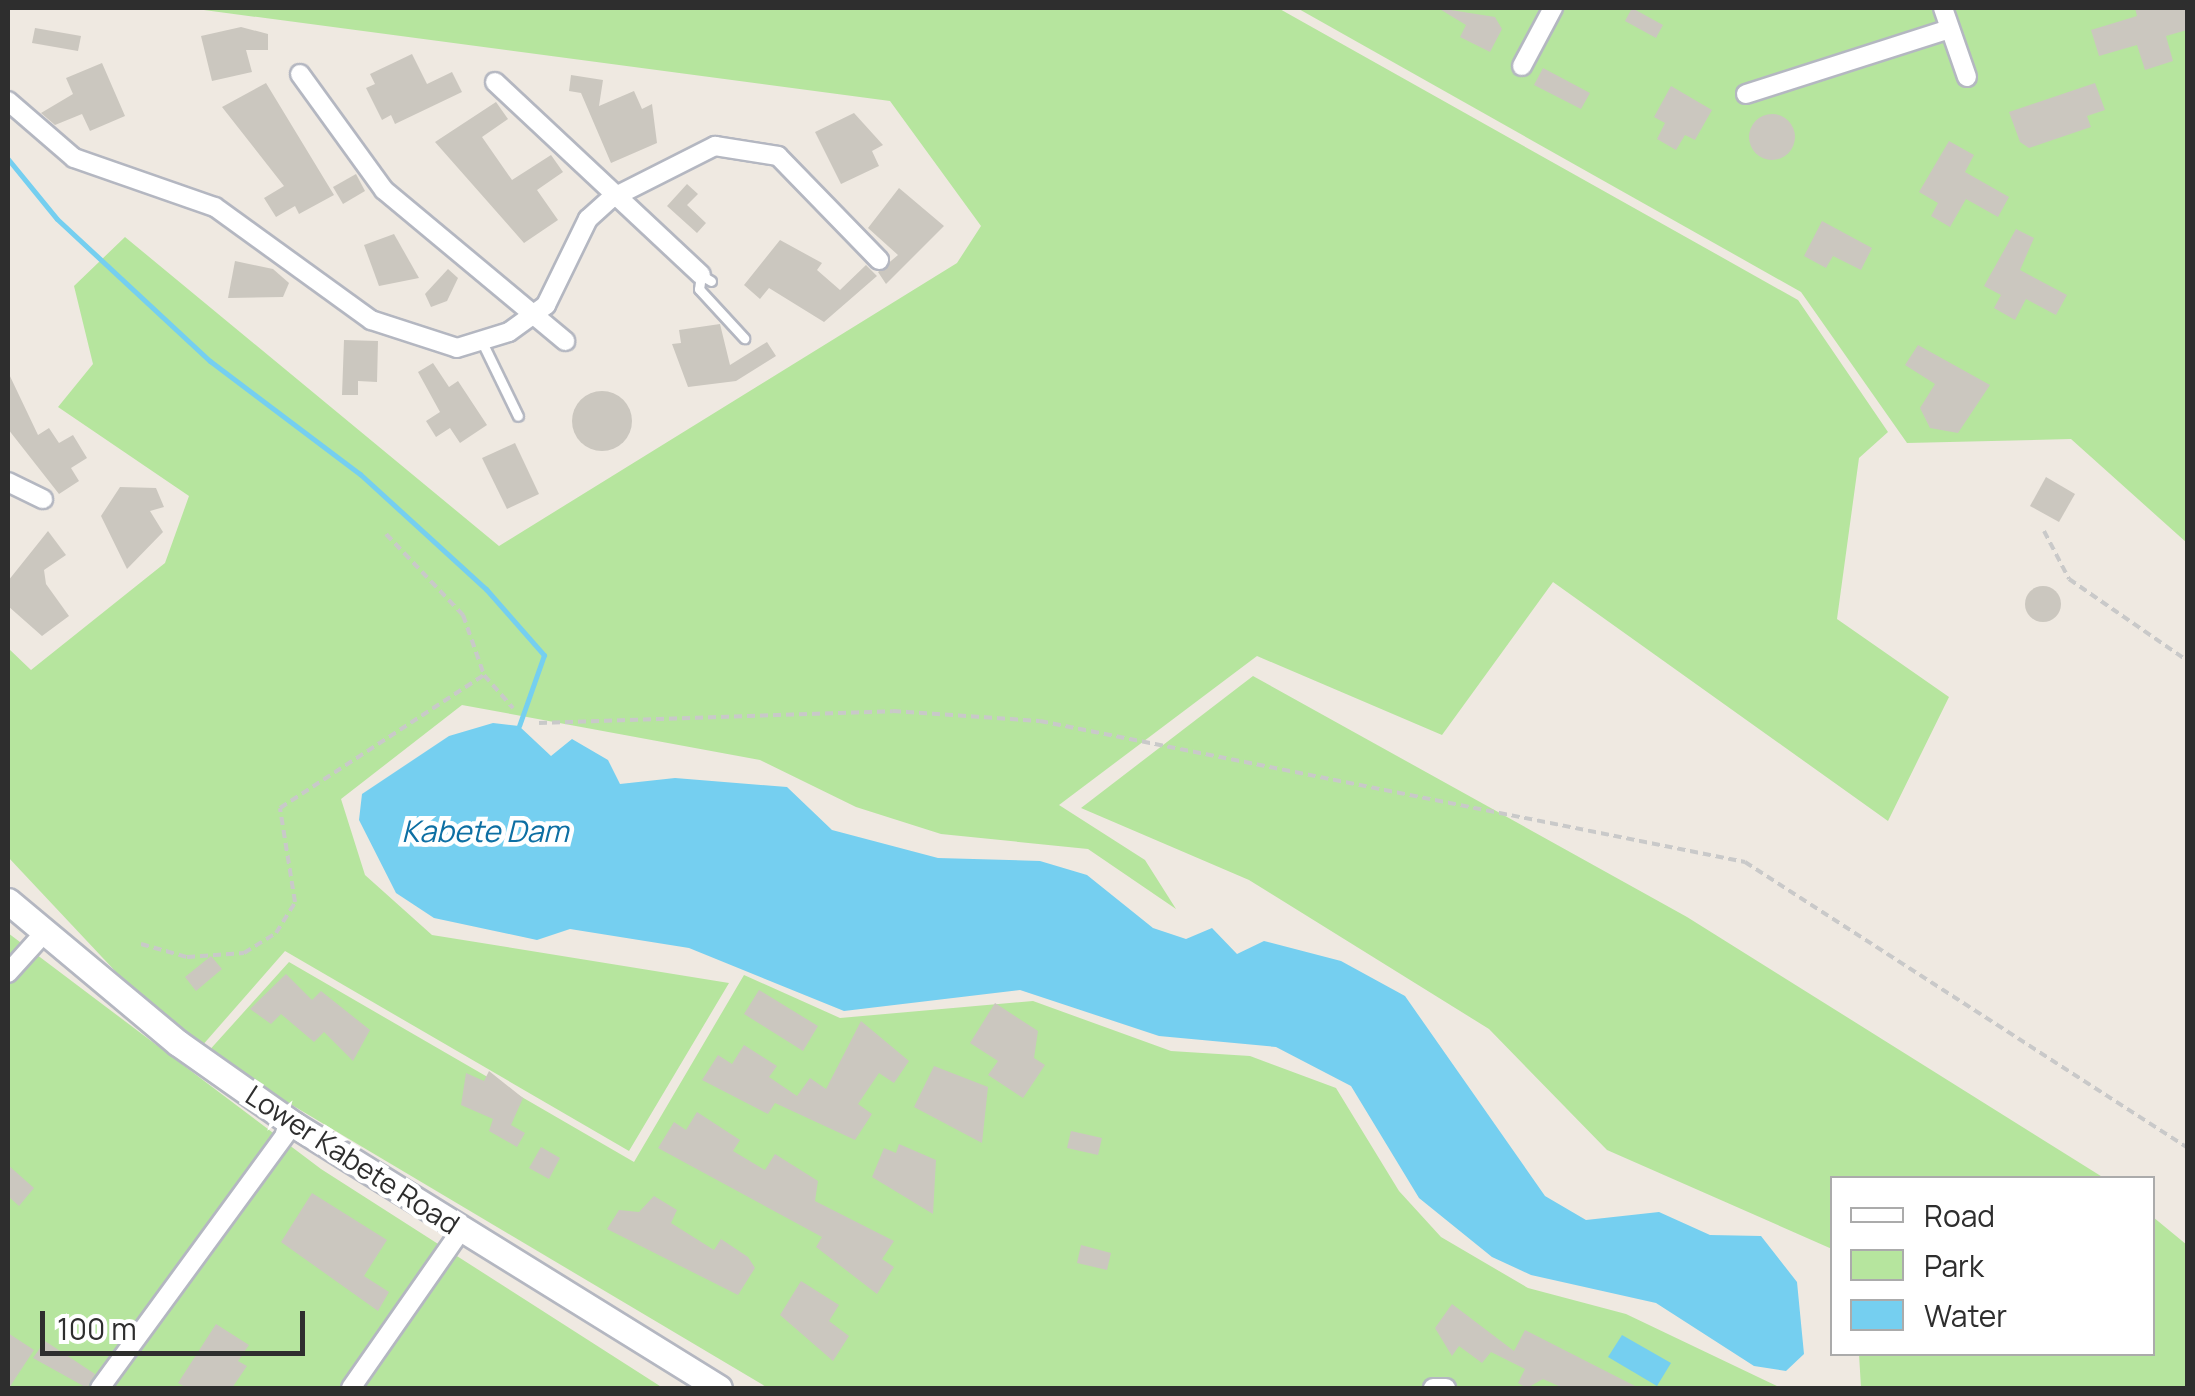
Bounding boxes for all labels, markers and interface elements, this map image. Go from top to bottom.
water label: Kabete Dam [402,813,568,849]
street label: Lower Kabete Road [240,1078,466,1240]
legend [1830,1176,2155,1356]
text: Road [1924,1195,1995,1236]
text: Park [1924,1245,1984,1286]
scale bar [45,1291,310,1353]
text: Water [1924,1295,2007,1336]
text: 100 m [57,1308,137,1349]

